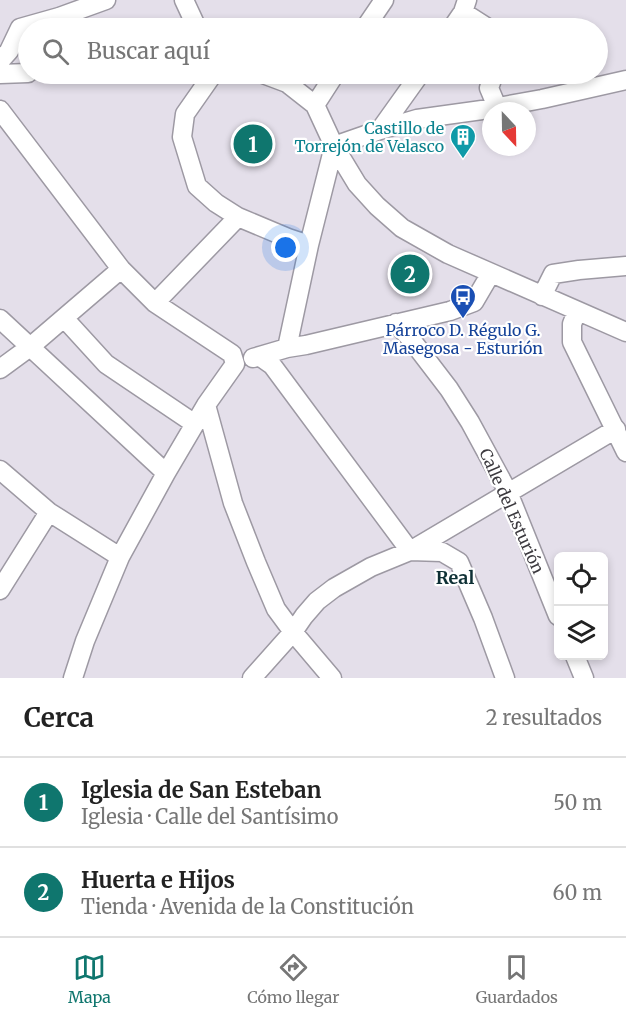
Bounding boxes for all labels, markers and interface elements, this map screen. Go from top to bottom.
search box [18,18,608,84]
icon: search [39,35,72,68]
text: Buscar aquí [87,37,210,65]
north arrow [482,102,536,156]
place label: Castillo de Torrejón de Velasco [294,118,444,156]
pin: 1 [234,122,272,166]
building icon: Castillo de Torrejón de Velasco [448,122,478,160]
your location [271,233,300,262]
pin: 2 [390,252,430,296]
bus stop icon: Párroco D. Régulo G. Masegosa - Esturión [448,282,478,320]
place label: Párroco D. Régulo G. Masegosa - Esturión [383,320,543,358]
street label: Calle del Esturión [475,445,549,577]
map controls [554,552,608,660]
button: locate [554,552,608,606]
district label: Real [436,566,474,589]
button: layers [554,606,608,660]
text: Cerca [24,701,94,734]
text: 2 resultados [486,705,602,730]
text: Iglesia de San Esteban [81,776,321,804]
text: 1 [39,790,48,815]
text: 50 m [553,790,602,815]
text: Iglesia · Calle del Santísimo [81,804,338,829]
text: Huerta e Hijos [81,866,235,894]
text: 2 [38,880,49,905]
text: 60 m [552,880,602,905]
text: Tienda · Avenida de la Constitución [81,894,414,919]
tab: Mapa [68,951,111,1007]
tab: Cómo llegar [247,951,339,1007]
tab: Guardados [476,951,558,1007]

